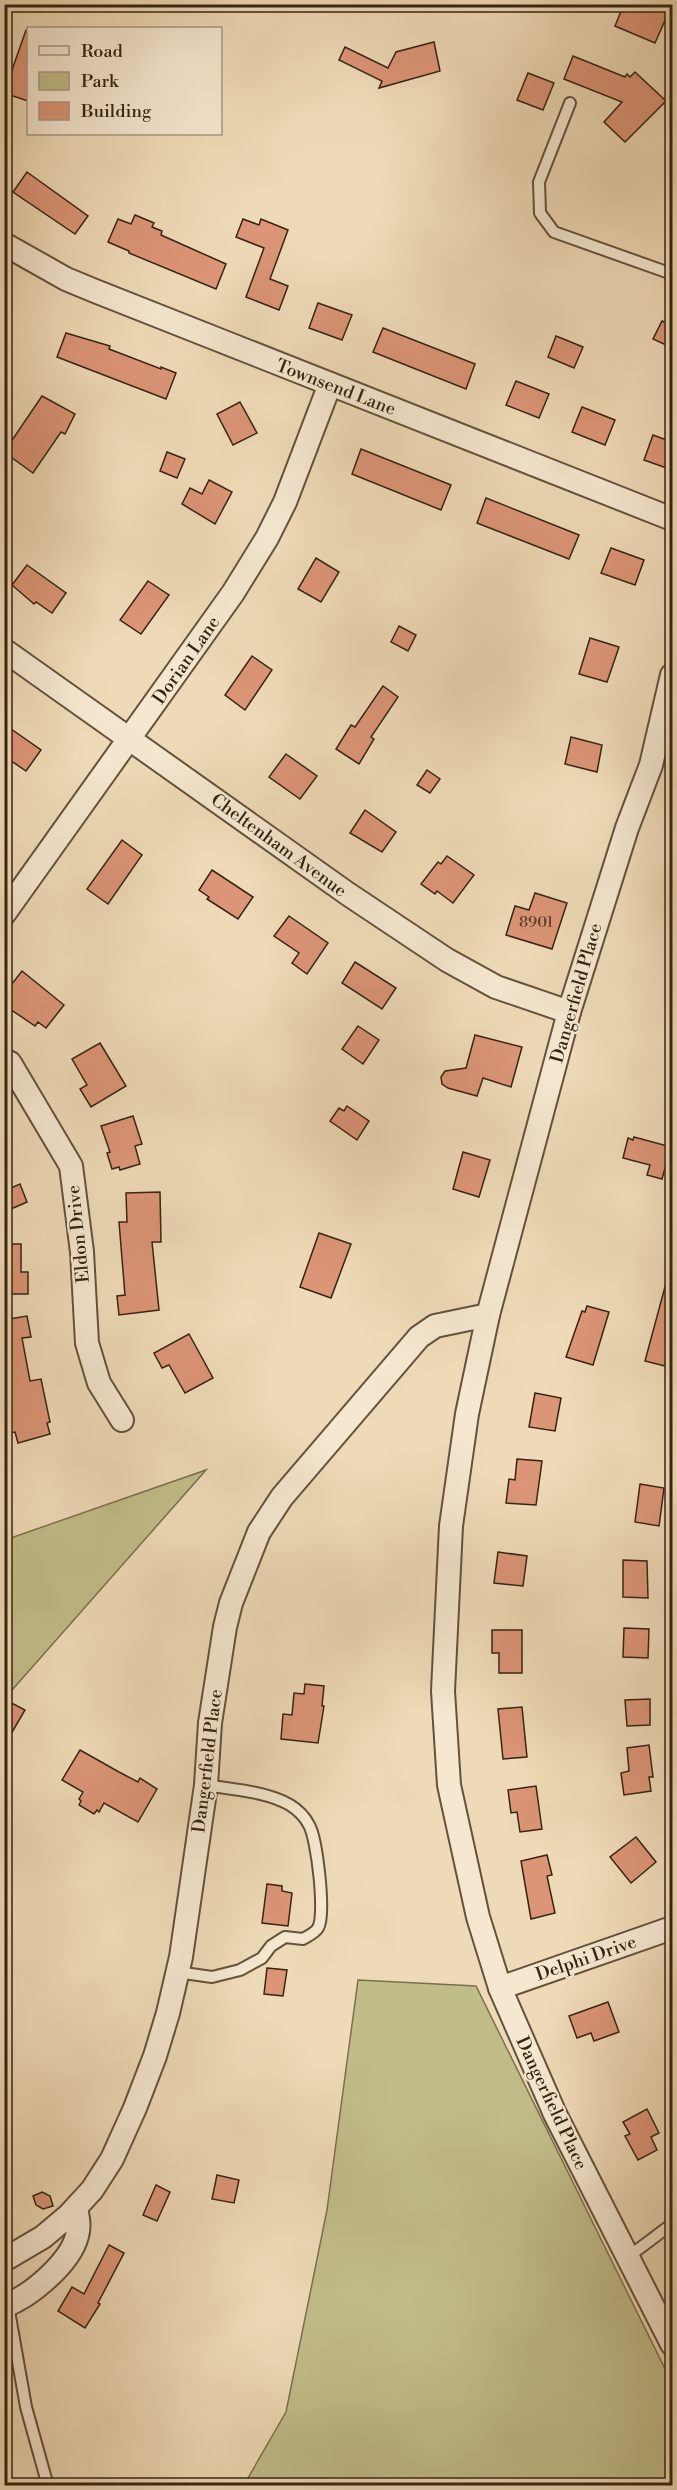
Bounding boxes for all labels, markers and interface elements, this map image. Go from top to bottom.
legend [27,27,222,135]
text: Road [81,40,124,63]
text: Park [81,70,120,93]
text: Building [80,100,152,123]
street label: Townsend Lane [273,354,399,421]
street label: Dorian Lane [148,612,225,709]
street label: Cheltenham Avenue [206,788,351,902]
house number: 8901 [519,913,554,932]
street label: Dangerfield Place [546,920,607,1066]
street label: Eldon Drive [62,1184,95,1284]
street label: Dangerfield Place [187,1688,228,1834]
street label: Delphi Drive [533,1931,640,1986]
street label: Dangerfield Place [511,2033,593,2174]

